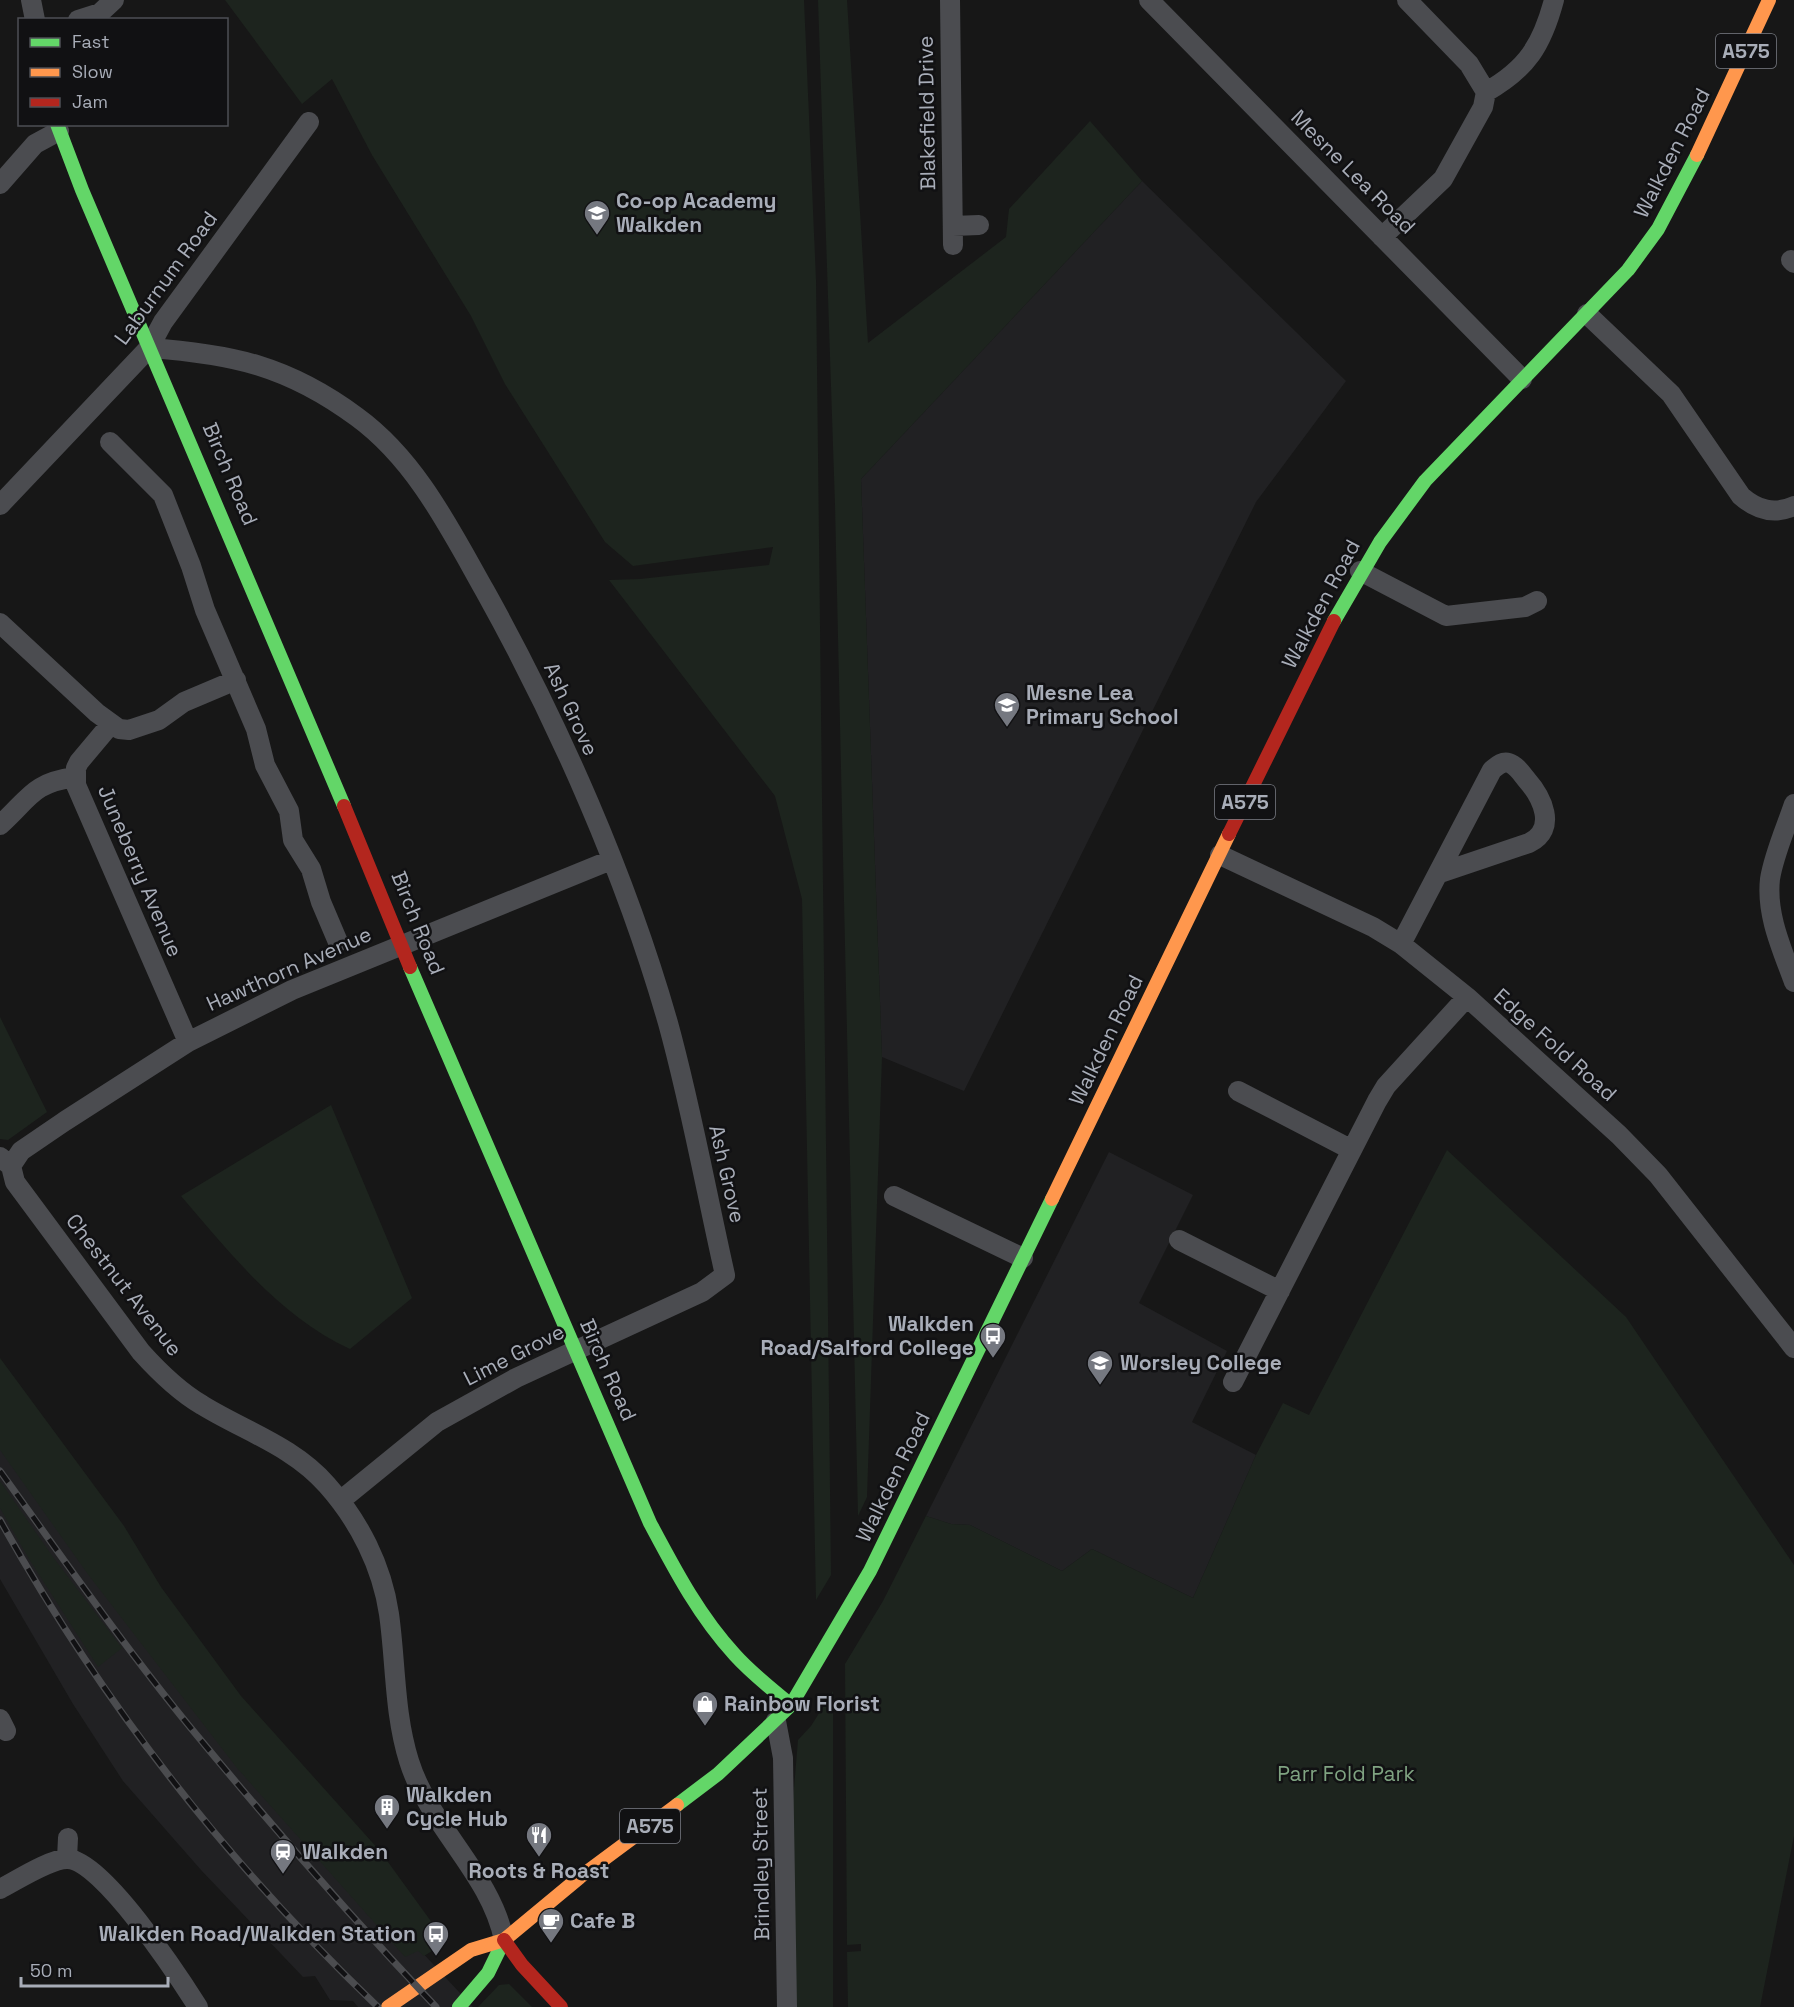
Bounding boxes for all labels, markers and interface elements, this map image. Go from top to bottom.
legend [18,18,228,126]
text: Fast [72,30,109,53]
road number: A575 [1716,34,1776,68]
street label: Blakefield Drive [912,35,941,191]
text: Slow [72,60,113,83]
street label: Walkden Road [1627,83,1716,222]
text: Jam [72,90,108,113]
street label: Mesne Lea Road [1285,104,1421,240]
place label: Co-op Academy Walkden [616,187,777,238]
school or university icon: Co-op Academy Walkden [582,198,612,236]
street label: Laburnum Road [108,206,223,350]
street label: Birch Road [197,418,264,529]
street label: Walkden Road [1275,535,1366,673]
street label: Ash Grove [538,658,605,760]
place label: Mesne Lea Primary School [1026,679,1179,730]
school or university icon: Mesne Lea Primary School [992,690,1022,728]
street label: Juneberry Avenue [92,781,189,961]
road number: A575 [1215,785,1275,819]
street label: Birch Road [386,867,451,978]
street label: Hawthorn Avenue [202,920,376,1017]
street label: Walkden Road [1062,970,1149,1109]
street label: Edge Fold Road [1488,982,1623,1107]
street label: Ash Grove [703,1122,752,1226]
street label: Chestnut Avenue [60,1208,189,1361]
place label: Walkden Road/Salford College [760,1310,974,1361]
street label: Birch Road [574,1315,643,1425]
street label: Lime Grove [459,1318,569,1392]
bus stop icon: Walkden Road/Salford College [978,1321,1008,1359]
school or university icon: Worsley College [1085,1348,1115,1386]
place label: Worsley College [1120,1349,1282,1376]
street label: Walkden Road [849,1407,936,1546]
shop icon: Rainbow Florist [690,1689,720,1727]
place label: Rainbow Florist [724,1690,880,1717]
park label: Parr Fold Park [1277,1760,1415,1787]
place label: Walkden Cycle Hub [406,1781,508,1832]
street label: Brindley Street [746,1787,775,1941]
building icon: Walkden Cycle Hub [372,1792,402,1830]
road number: A575 [620,1809,680,1843]
restaurant icon: Roots & Roast [524,1820,554,1858]
station icon: Walkden [268,1837,298,1875]
place label: Walkden [302,1838,388,1865]
place label: Roots & Roast [469,1857,609,1884]
cafe icon: Cafe B [536,1906,566,1944]
place label: Cafe B [570,1907,635,1934]
bus stop icon: Walkden Road/Walkden Station [421,1919,451,1957]
place label: Walkden Road/Walkden Station [99,1920,416,1947]
scale bar [21,1950,168,1988]
text: 50 m [30,1959,72,1982]

